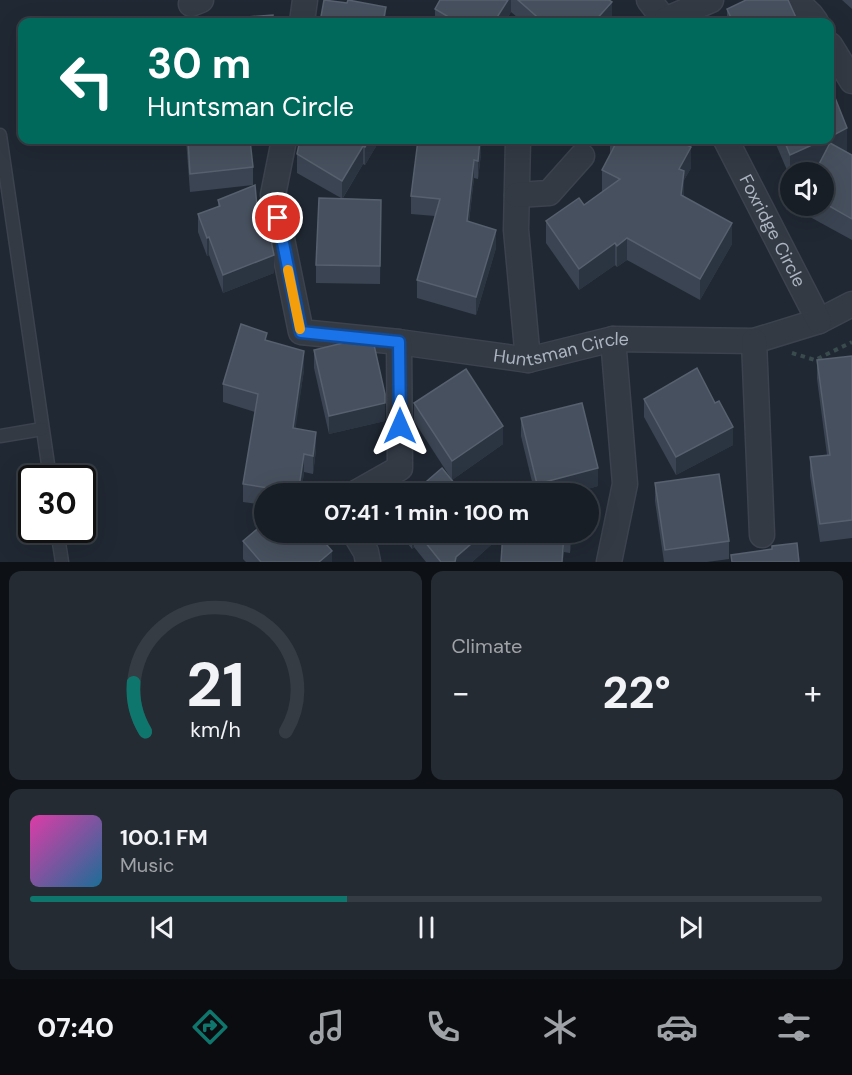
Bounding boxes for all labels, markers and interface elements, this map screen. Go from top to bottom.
text: 30 m [147,36,251,91]
icon: left [48,42,126,120]
text: Huntsman Circle [147,89,354,124]
map controls [780,162,834,216]
button: sound [780,162,834,216]
street label: Foxridge Circle [734,170,812,291]
pin [252,192,303,243]
icon: arrive [261,201,294,234]
street label: Huntsman Circle [492,327,629,372]
position arrow [368,394,432,458]
speed limit sign: 30 [18,465,96,543]
text: 07:41 · 1 min · 100 m [324,498,529,527]
text: Climate [452,633,522,659]
text: 21 [186,644,245,725]
text: 22° [603,663,671,722]
text: − [452,671,470,714]
text: + [804,671,822,714]
text: km/h [190,717,241,745]
text: 100.1 FM [120,823,208,852]
text: Music [120,852,175,878]
icon: previous [146,911,179,944]
icon: pause [410,911,443,944]
icon: next [674,911,707,944]
icon: directions [189,1006,231,1048]
icon: music [306,1006,348,1048]
icon: phone [422,1006,464,1048]
icon: climate [539,1006,581,1048]
icon: car [656,1006,698,1048]
icon: filters [773,1006,815,1048]
text: 07:40 [37,1010,114,1045]

